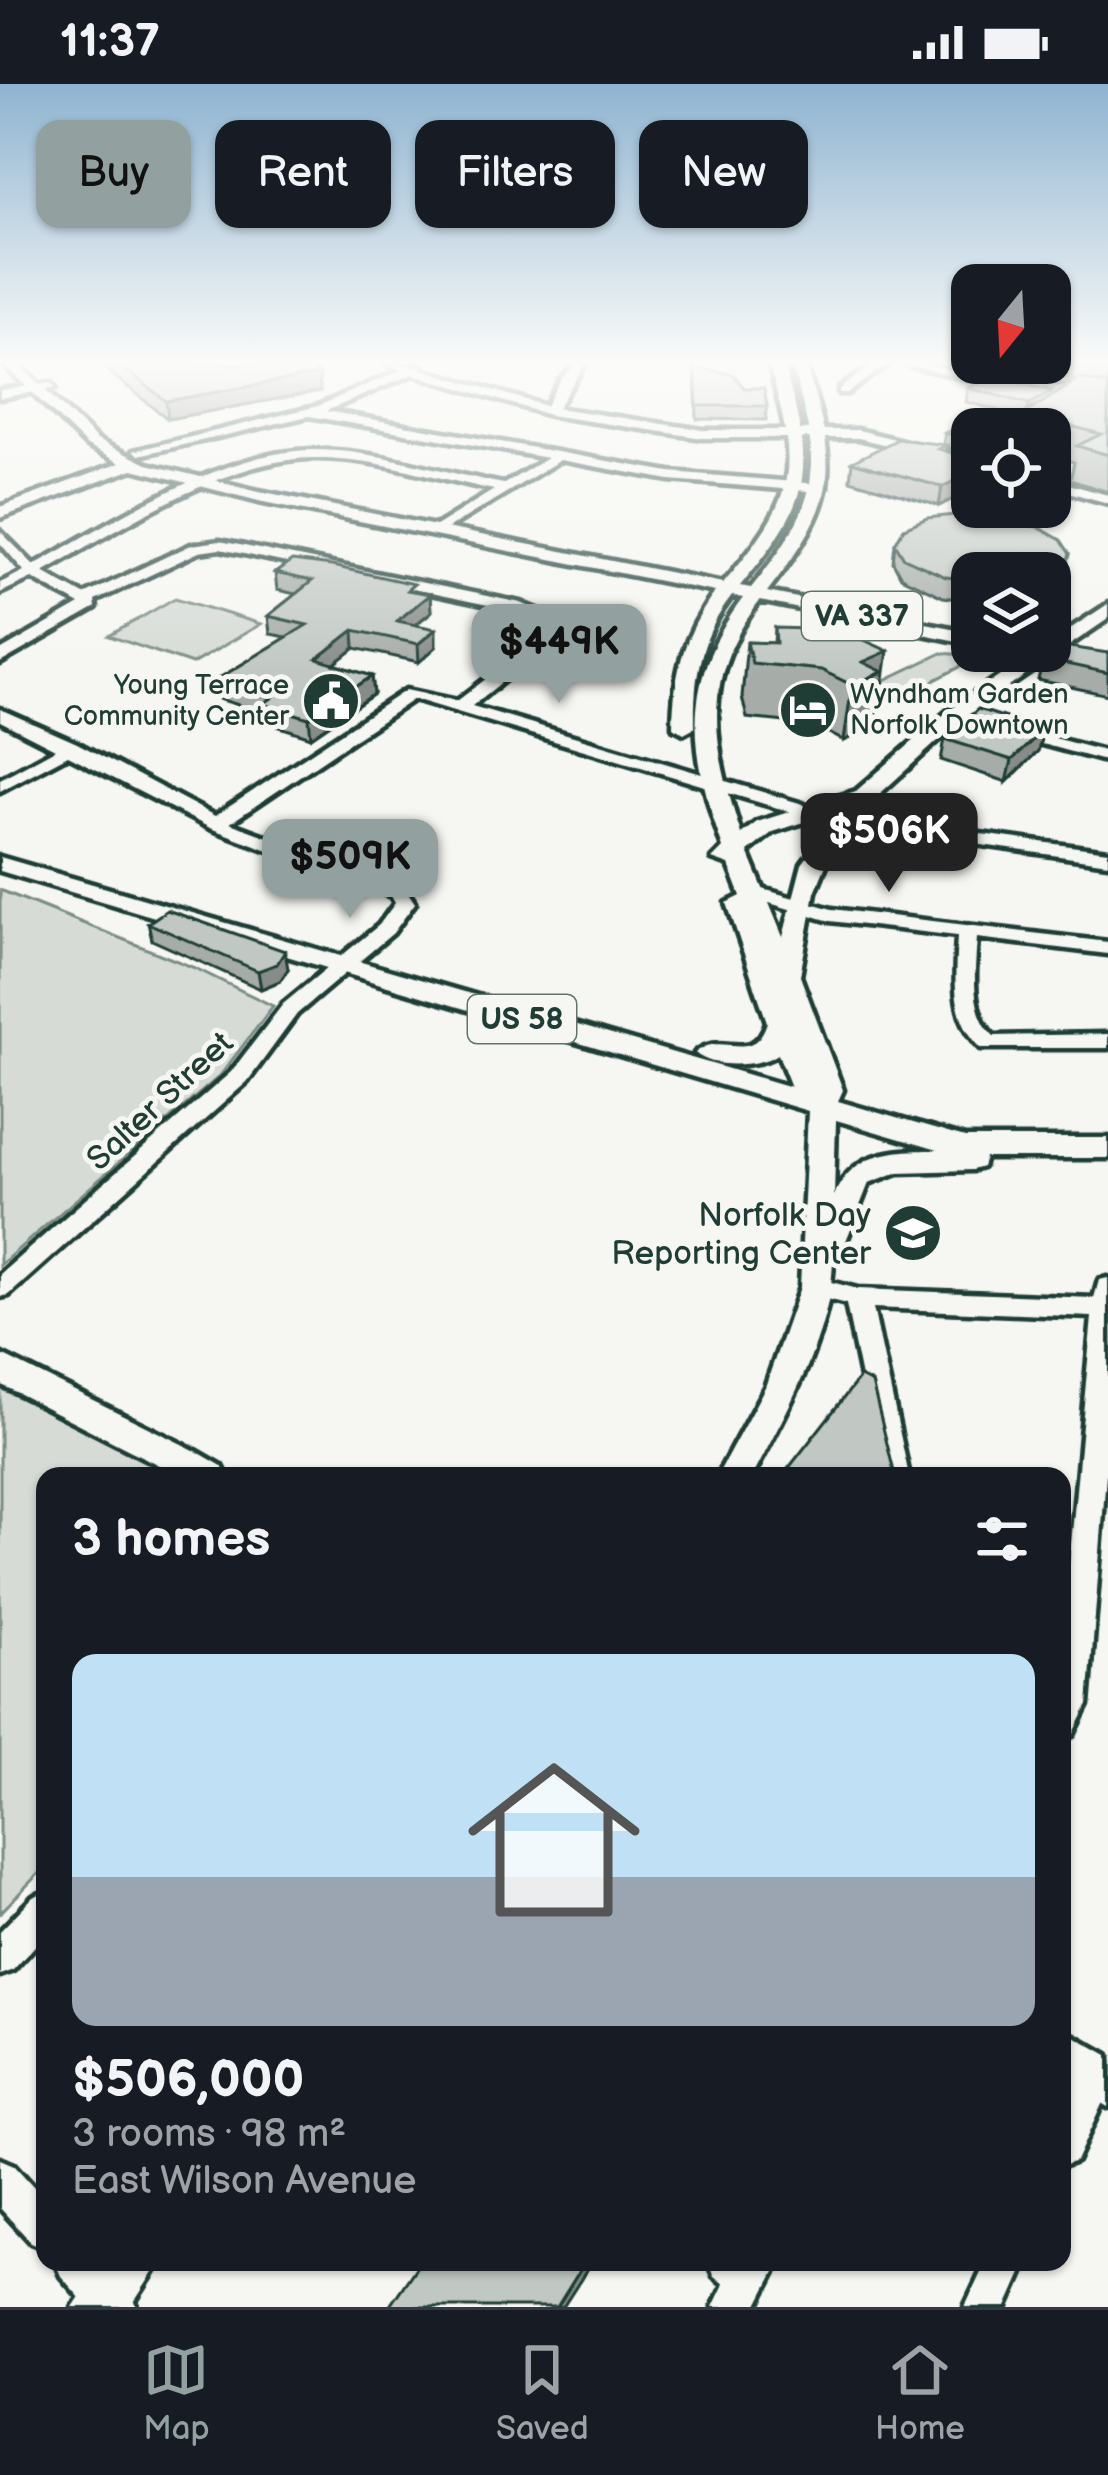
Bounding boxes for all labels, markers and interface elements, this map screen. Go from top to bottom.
text: 11:37 [60,15,160,70]
chip: Buy [36,120,191,228]
chip: Rent [215,120,391,228]
chip: Filters [415,120,615,228]
chip: New [639,120,808,228]
north arrow [951,264,1071,384]
map controls [951,264,1071,672]
button: locate [951,408,1071,528]
button: layers [951,552,1071,672]
road number: VA 337 [802,592,922,640]
pin: $449K [475,604,643,706]
text: $449K [498,619,620,666]
place label: Young Terrace Community Center [64,670,290,733]
public building icon: Young Terrace Community Center [300,670,362,732]
hotel icon: Wyndham Garden Norfolk Downtown [777,679,839,741]
place label: Wyndham Garden Norfolk Downtown [850,679,1069,742]
pin: $506K [805,793,973,895]
text: $506K [828,808,950,855]
pin: $509K [266,819,434,921]
text: $509K [289,834,411,881]
road number: US 58 [468,995,576,1043]
street label: Salter Street [79,1024,242,1179]
place label: Norfolk Day Reporting Center [611,1196,872,1274]
school or university icon: Norfolk Day Reporting Center [882,1202,944,1264]
icon: filters [969,1506,1035,1572]
text: 3 homes [72,1509,270,1570]
icon: home [446,1732,662,1948]
text: $506,000 [72,2050,304,2111]
text: 3 rooms · 98 m² [72,2111,346,2158]
text: East Wilson Avenue [72,2158,416,2205]
tab: Map [143,2337,210,2449]
tab: Saved [496,2337,589,2449]
tab: Home [875,2337,965,2449]

